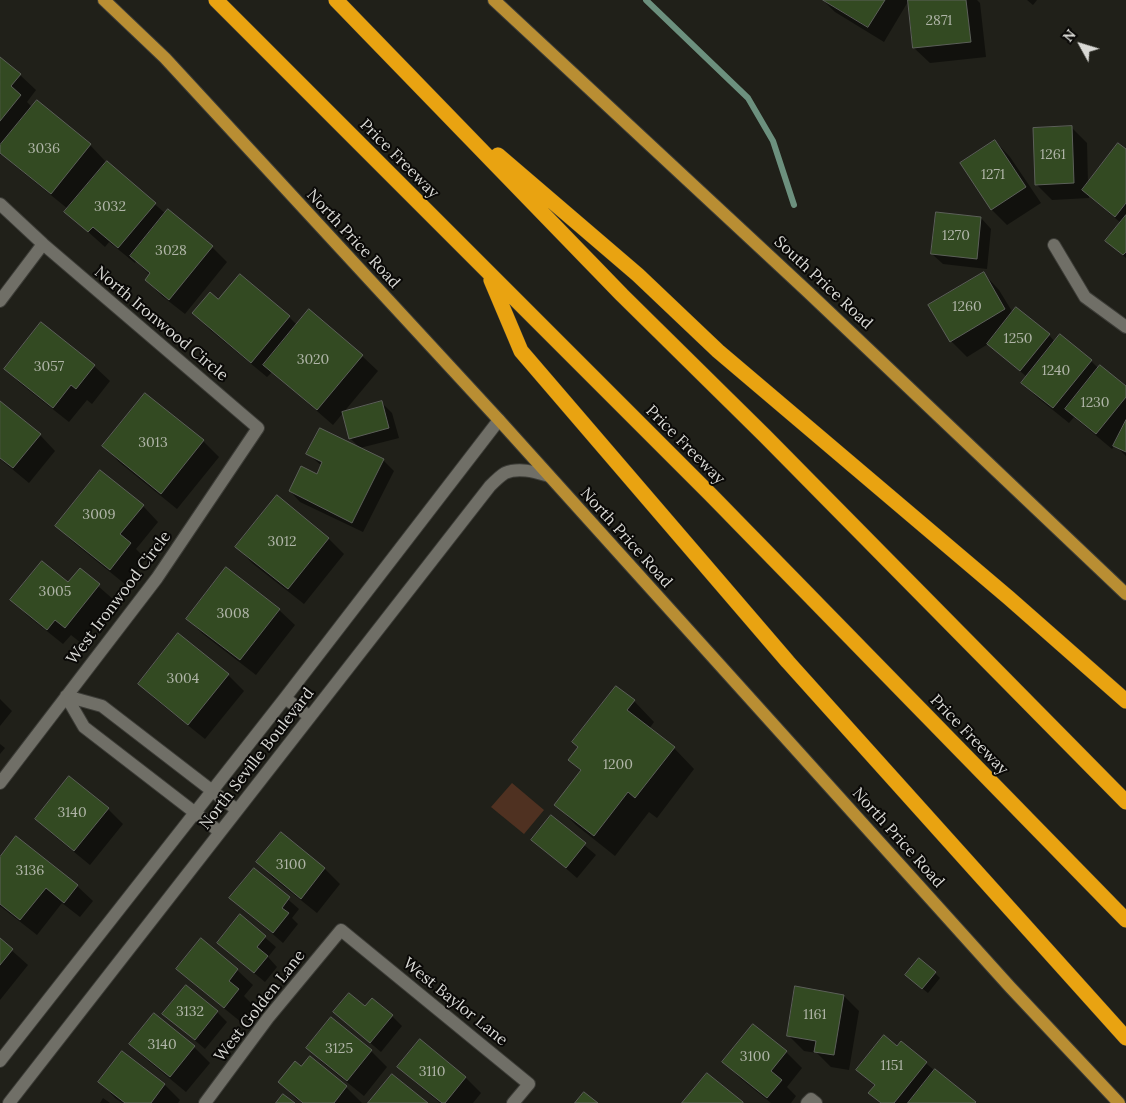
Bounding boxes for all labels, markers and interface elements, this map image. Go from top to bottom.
house number: 2871 [926,13,952,29]
north arrow [1056,20,1106,70]
text: N [1059,26,1080,45]
street label: Price Freeway [355,115,443,203]
house number: 3036 [28,141,60,157]
house number: 1261 [1040,147,1066,163]
house number: 1271 [981,167,1005,183]
street label: North Price Road [302,186,404,292]
house number: 3032 [94,199,126,215]
house number: 1270 [942,228,970,244]
street label: South Price Road [770,232,876,334]
house number: 3028 [155,243,187,259]
street label: North Ironwood Circle [90,263,232,385]
house number: 1260 [952,299,982,315]
house number: 1250 [1004,331,1032,347]
house number: 3020 [297,352,329,368]
house number: 3057 [34,359,64,375]
house number: 1240 [1042,363,1070,379]
house number: 1230 [1081,395,1109,411]
street label: Price Freeway [641,401,729,489]
house number: 3013 [138,435,168,451]
street label: North Price Road [576,484,676,592]
house number: 3009 [82,507,116,523]
street label: West Ironwood Circle [63,528,175,668]
house number: 3012 [267,534,297,550]
house number: 3005 [39,584,71,600]
house number: 3008 [216,606,250,622]
house number: 3004 [167,671,199,687]
street label: North Seville Boulevard [196,684,318,834]
street label: Price Freeway [926,691,1012,779]
house number: 1200 [603,757,633,773]
street label: North Price Road [848,784,948,892]
house number: 3140 [57,805,87,821]
house number: 3100 [276,857,306,873]
house number: 3136 [16,863,44,879]
street label: West Golden Lane [211,946,309,1066]
street label: West Baylor Lane [399,954,511,1050]
house number: 3132 [176,1004,204,1020]
house number: 1161 [803,1007,827,1023]
house number: 3140 [147,1037,177,1053]
house number: 3125 [325,1041,353,1057]
house number: 3100 [740,1049,770,1065]
house number: 1151 [881,1058,903,1074]
house number: 3110 [419,1064,445,1080]

